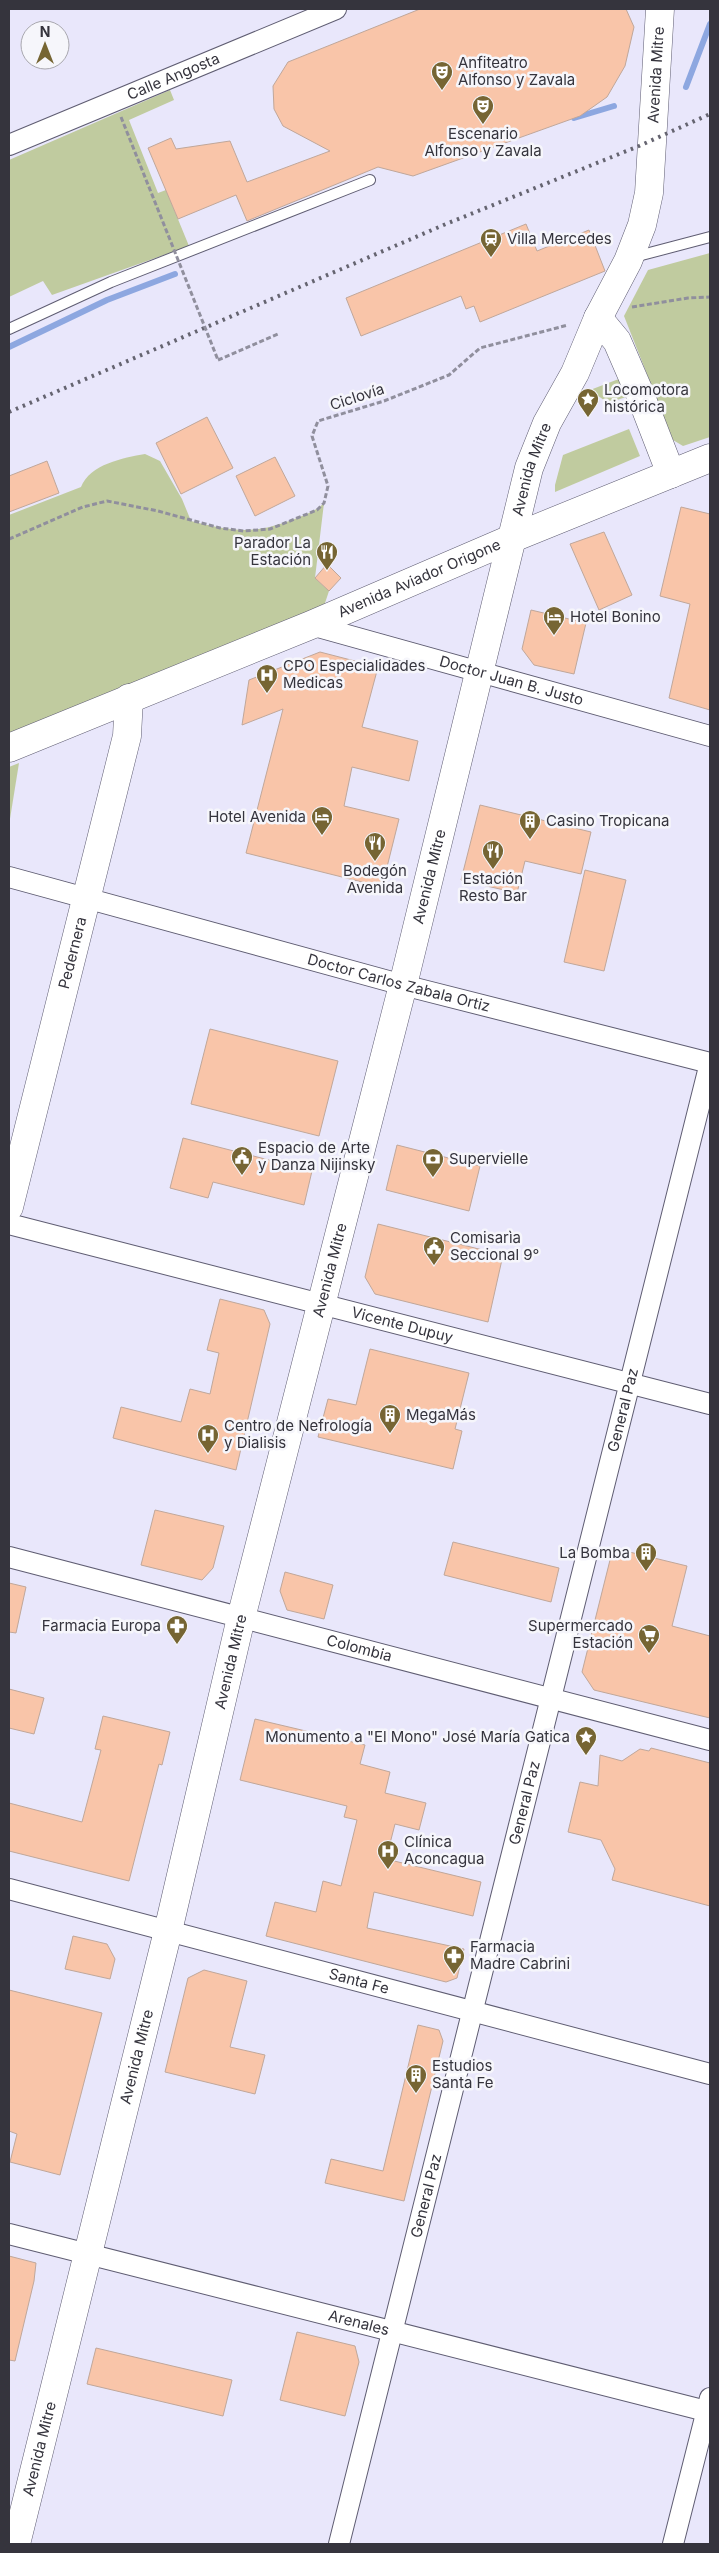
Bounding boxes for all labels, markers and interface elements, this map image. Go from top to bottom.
north arrow [20,20,70,70]
text: N [40,23,50,40]
street label: Avenida Mitre [643,26,668,124]
street label: Calle Angosta [124,49,222,104]
place label: Anfiteatro Alfonso y Zavala [458,53,575,89]
theatre icon: Anfiteatro Alfonso y Zavala [430,60,454,91]
theatre icon: Escenario Alfonso y Zavala [471,94,495,125]
place label: Escenario Alfonso y Zavala [424,124,542,160]
station icon: Villa Mercedes [479,227,503,258]
place label: Villa Mercedes [507,229,612,248]
street label: Ciclovía [327,379,386,414]
place label: Locomotora histórica [604,380,689,416]
place icon: Locomotora histórica [576,387,600,418]
street label: Avenida Mitre [508,420,555,518]
place label: Parador La Estación [234,533,311,569]
street label: Avenida Aviador Origone [335,534,503,621]
restaurant icon: Parador La Estación [315,540,339,571]
hotel icon: Hotel Bonino [542,605,566,636]
place label: Hotel Bonino [570,607,661,626]
street label: Doctor Juan B. Justo [437,651,586,709]
place label: CPO Especialidades Medicas [283,656,426,692]
hospital icon: CPO Especialidades Medicas [255,663,279,694]
hotel icon: Hotel Avenida [310,805,334,836]
place label: Hotel Avenida [208,807,306,826]
building icon: Casino Tropicana [518,809,542,840]
place label: Casino Tropicana [546,811,669,830]
street label: Avenida Mitre [408,827,450,926]
restaurant icon: Bodegón Avenida [363,831,387,862]
restaurant icon: Estación Resto Bar [481,839,505,870]
place label: Bodegón Avenida [343,861,407,897]
place label: Estación Resto Bar [459,869,527,905]
street label: Pedernera [54,915,90,991]
street label: Doctor Carlos Zabala Ortiz [305,949,492,1016]
place label: Espacio de Arte y Danza Nijinsky [258,1138,376,1174]
public building icon: Espacio de Arte y Danza Nijinsky [230,1145,254,1176]
bank icon: Supervielle [421,1147,445,1178]
place label: Supervielle [449,1149,528,1168]
street label: Avenida Mitre [308,1221,351,1319]
place label: Comisarìa Seccional 9° [450,1228,539,1264]
public building icon: Comisarìa Seccional 9° [422,1235,446,1266]
street label: Vicente Dupuy [350,1302,456,1347]
street label: General Paz [603,1366,642,1454]
building icon: MegaMás [378,1403,402,1434]
place label: MegaMás [406,1405,476,1424]
place label: Centro de Nefrología y Dialisis [224,1416,372,1452]
hospital icon: Centro de Nefrología y Dialisis [196,1423,220,1454]
building icon: La Bomba [634,1541,658,1572]
place label: La Bomba [559,1543,630,1562]
street label: Avenida Mitre [210,1612,251,1711]
pharmacy icon: Farmacia Europa [165,1614,189,1645]
place label: Farmacia Europa [42,1616,161,1635]
place label: Supermercado Estación [528,1616,633,1652]
supermarket icon: Supermercado Estación [637,1623,661,1654]
street label: Colombia [325,1630,394,1666]
place icon: Monumento a "El Mono" José María Gatica [574,1725,598,1756]
place label: Monumento a "El Mono" José María Gatica [265,1727,570,1746]
street label: General Paz [505,1759,544,1847]
place label: Clínica Aconcagua [404,1832,484,1868]
hospital icon: Clínica Aconcagua [376,1839,400,1870]
place label: Farmacia Madre Cabrini [470,1937,570,1973]
pharmacy icon: Farmacia Madre Cabrini [442,1944,466,1975]
street label: Santa Fe [327,1964,391,1998]
street label: Avenida Mitre [115,2007,157,2106]
place label: Estudios Santa Fe [432,2056,494,2092]
building icon: Estudios Santa Fe [404,2063,428,2094]
street label: General Paz [406,2152,445,2240]
street label: Arenales [327,2306,392,2339]
street label: Avenida Mitre [18,2399,60,2498]

